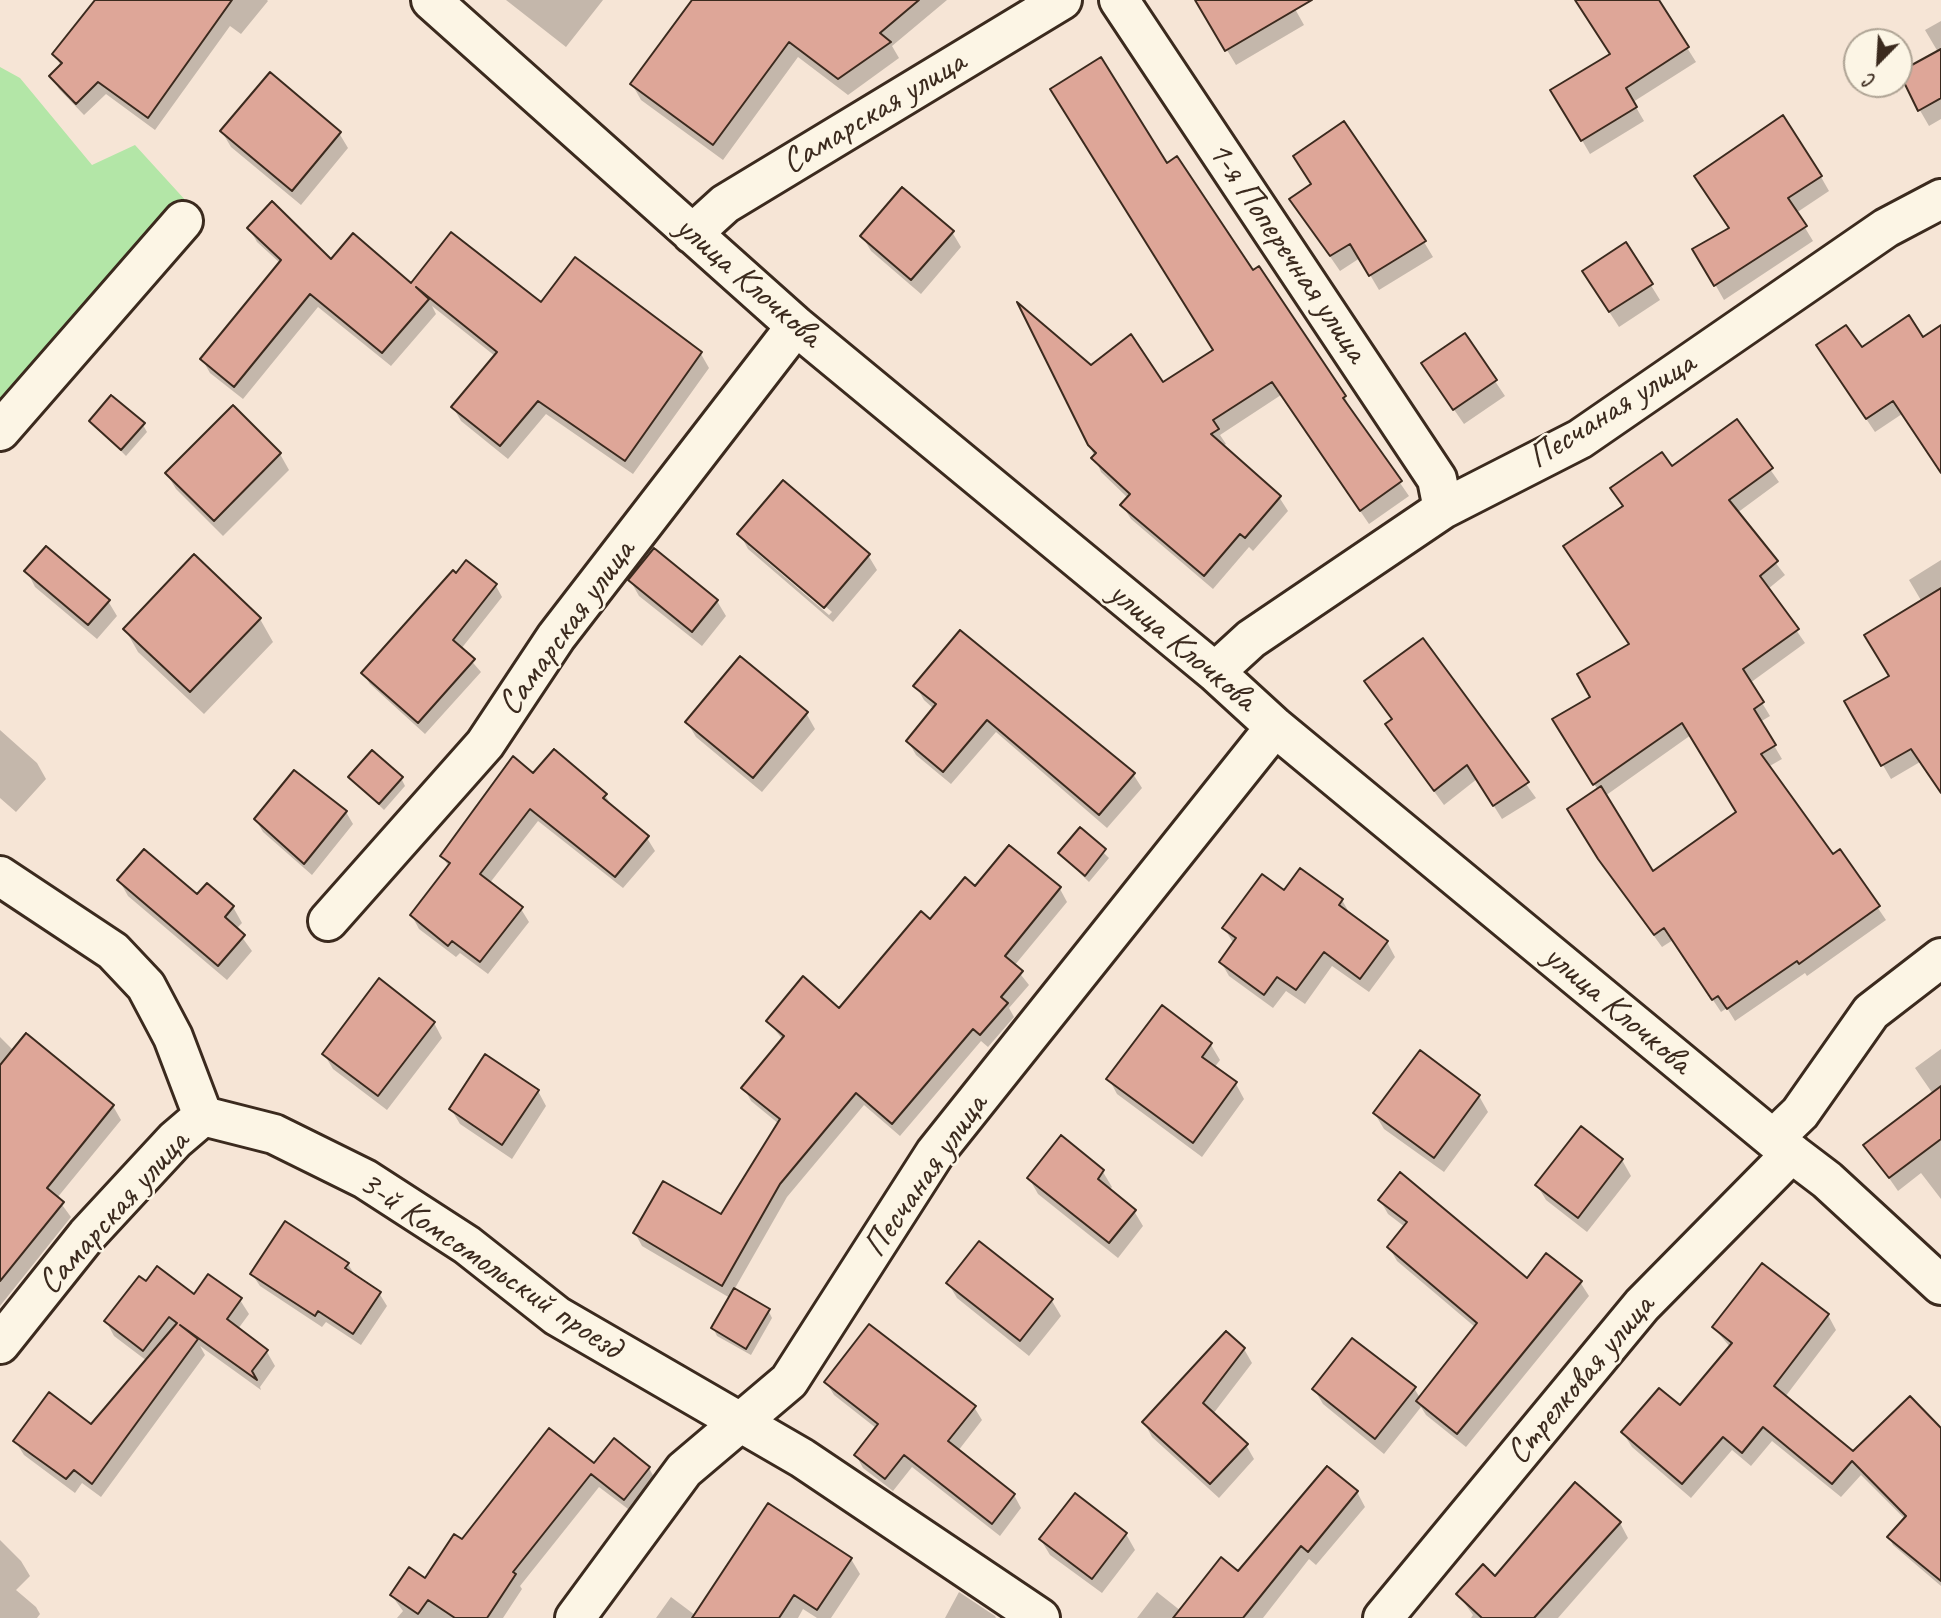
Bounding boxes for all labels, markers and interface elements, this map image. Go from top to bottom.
north arrow [1843,28,1913,98]
street label: Самарская улица [775,42,973,184]
text: С [1861,67,1879,93]
street label: 1-я Поперечная улица [1197,133,1377,371]
street label: улица Клочкова [666,207,830,357]
street label: Песчаная улица [1521,343,1703,479]
street label: Самарская улица [489,532,645,724]
street label: улица Клочкова [1099,573,1265,721]
street label: улица Клочкова [1534,936,1700,1084]
street label: Песчаная улица [855,1087,997,1265]
street label: Самарская улица [29,1122,199,1304]
street label: 3-й Комсомольский проезд [351,1163,629,1369]
street label: Стрелковая улица [1498,1287,1664,1473]

